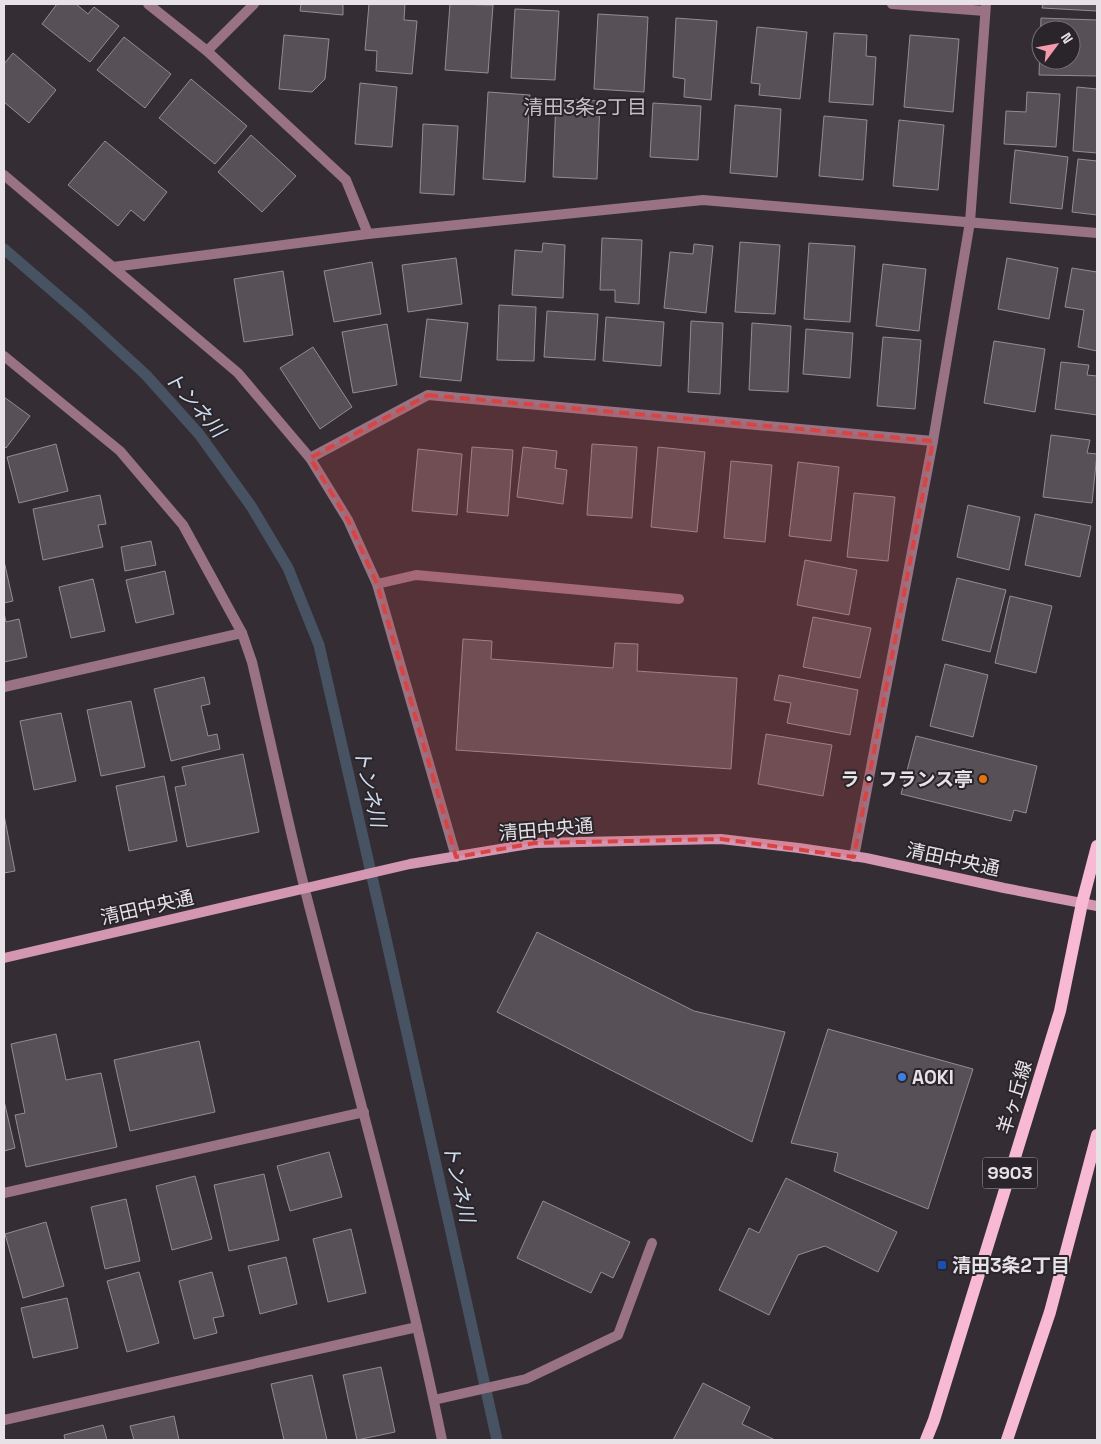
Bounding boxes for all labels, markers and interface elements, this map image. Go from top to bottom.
north arrow [1031,20,1081,70]
text: N [1057,29,1077,47]
district label: 清田3条2丁目 [523,94,647,120]
water label: トンネ川 [159,365,232,444]
water label: トンネ川 [348,746,392,832]
place label: ラ・フランス亭 [840,767,973,792]
marker: ラ・フランス亭 [977,773,989,785]
street label: 清田中央通 [498,813,594,846]
street label: 清田中央通 [904,837,1002,882]
street label: 清田中央通 [98,885,196,930]
street label: 羊ヶ丘線 [991,1057,1038,1137]
place label: AOKI [912,1065,954,1090]
marker: AOKI [896,1071,908,1083]
water label: トンネ川 [437,1141,481,1227]
road number: 9903 [982,1158,1038,1188]
place label: 清田3条2丁目 [952,1253,1070,1278]
marker: 清田3条2丁目 [936,1259,948,1271]

